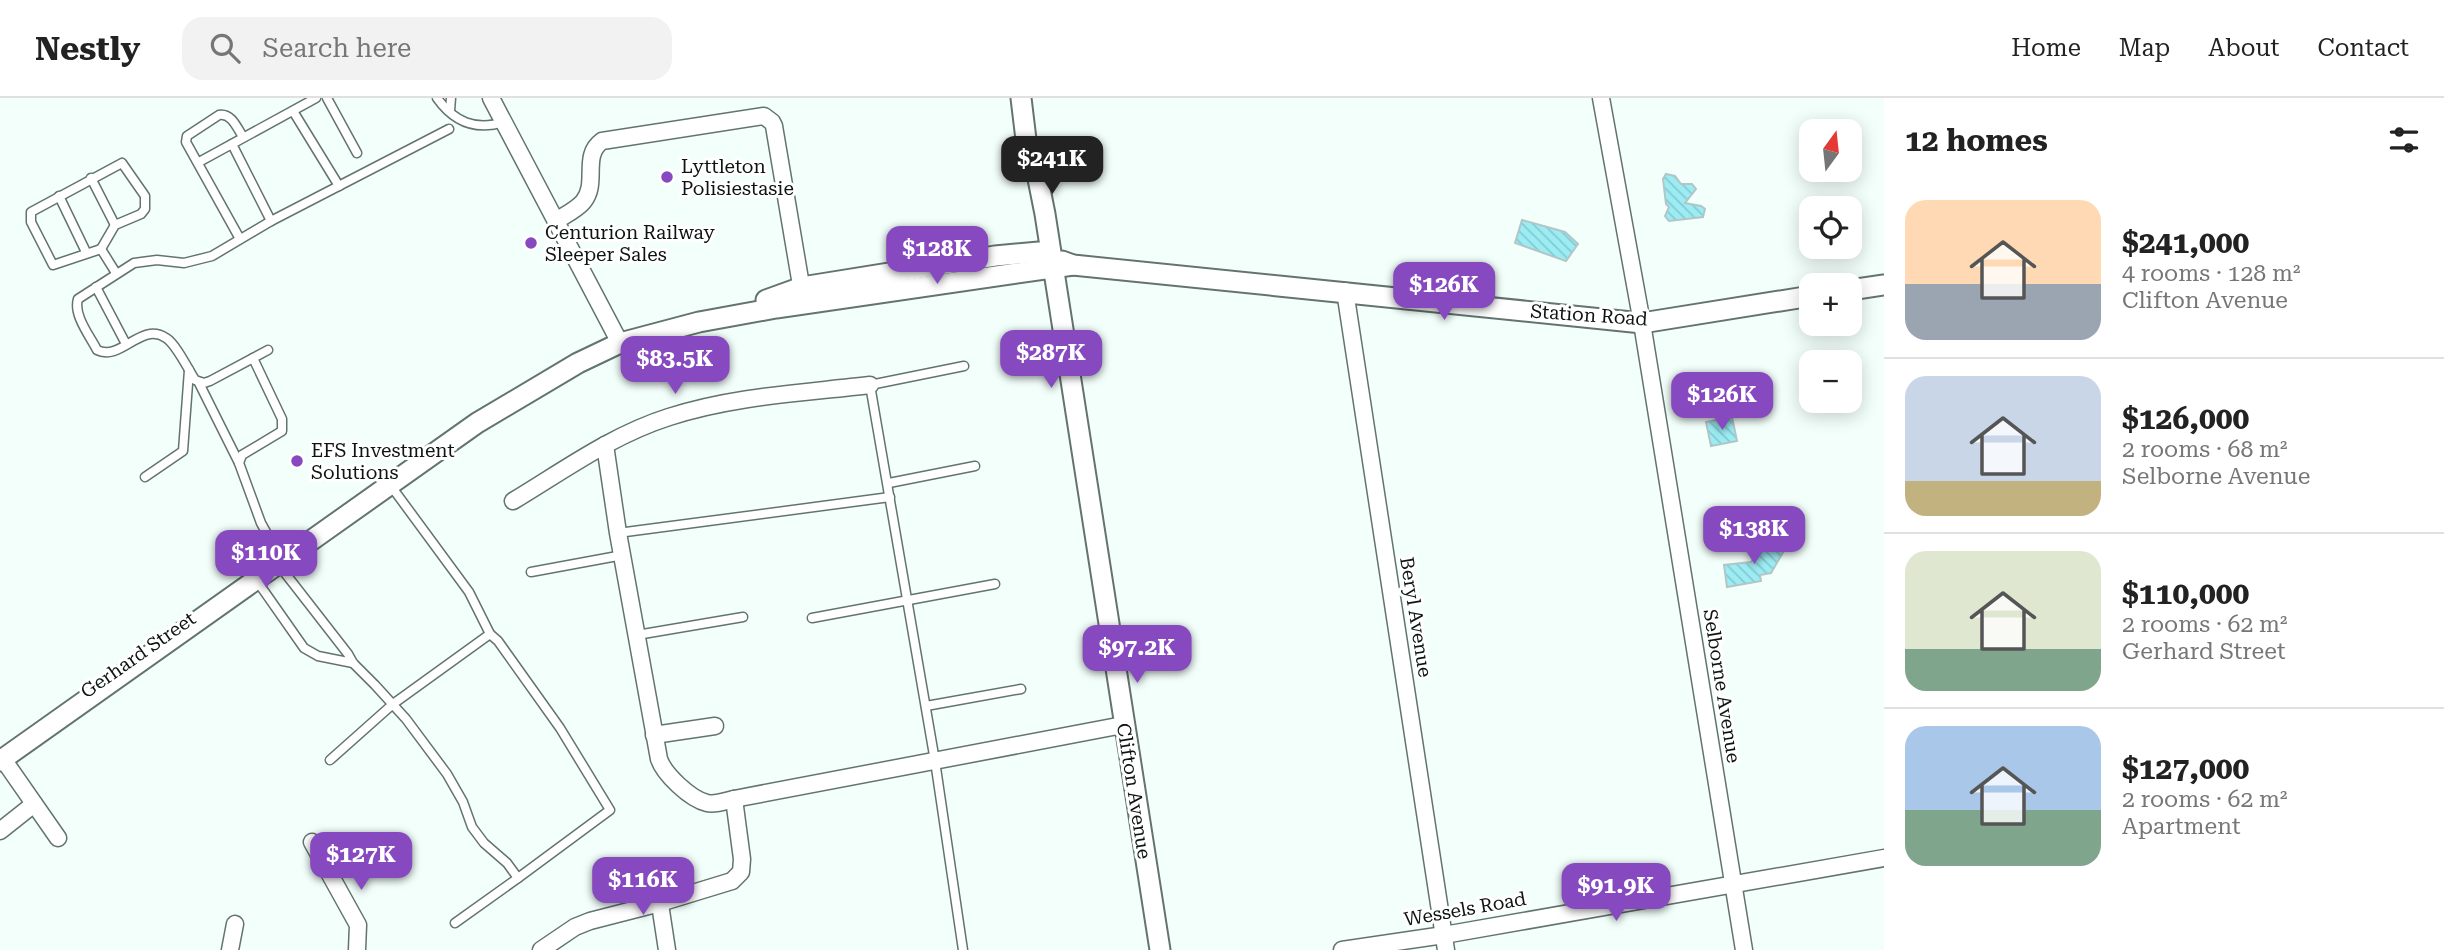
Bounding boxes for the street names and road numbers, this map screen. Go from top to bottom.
street label: Station Road [1530,299,1648,331]
street label: Beryl Avenue [1395,555,1437,679]
street label: Gerhard Street [76,607,200,703]
street label: Selborne Avenue [1698,607,1746,765]
street label: Clifton Avenue [1112,721,1156,861]
street label: Wessels Road [1402,887,1528,931]

